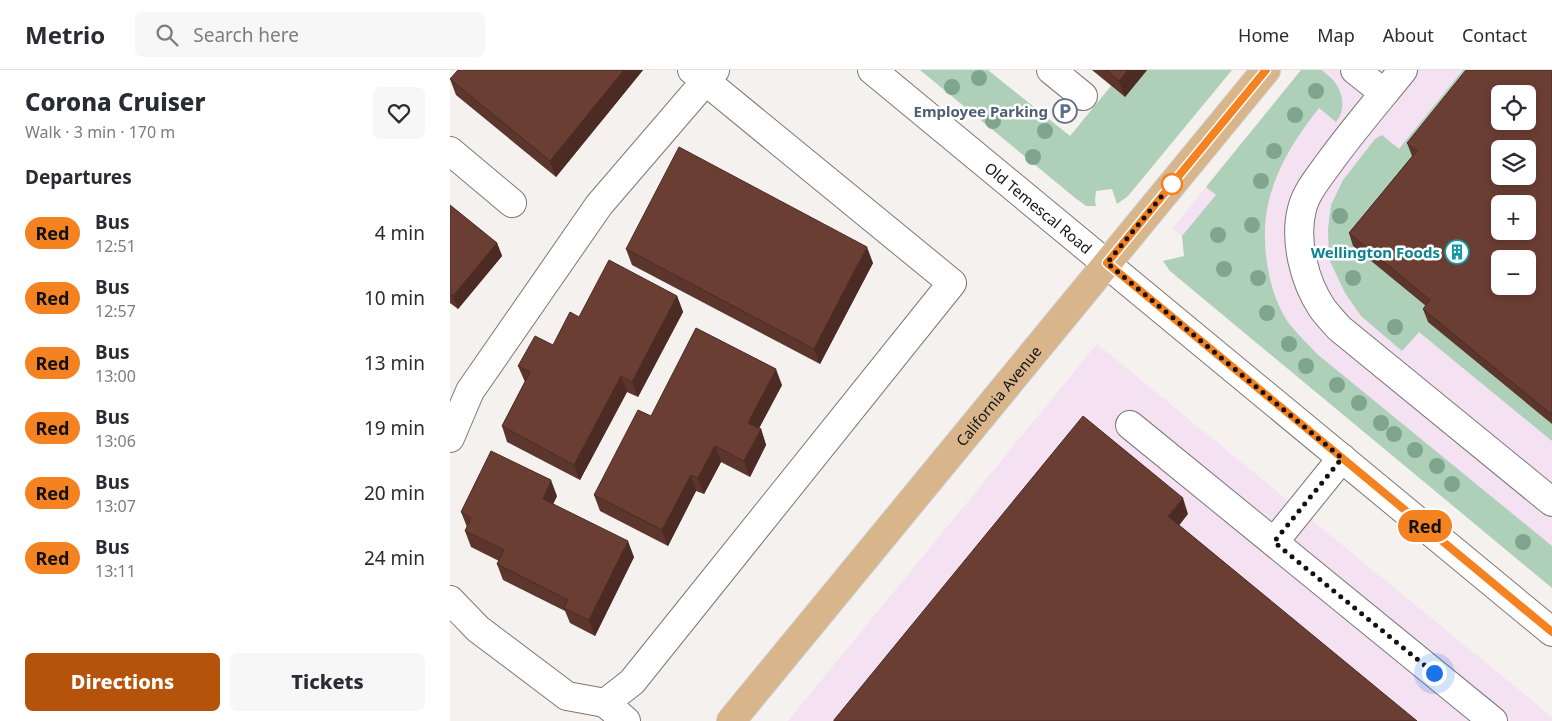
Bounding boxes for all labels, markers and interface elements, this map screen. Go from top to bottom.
search box [135,12,485,57]
text: Metrio [25,18,105,51]
icon: search [153,21,181,49]
text: Search here [193,22,299,48]
text: Home [1238,23,1289,47]
text: Map [1317,23,1355,47]
text: About [1383,23,1434,47]
text: Contact [1462,23,1527,47]
text: Corona Cruiser [25,85,205,118]
map controls [1491,85,1536,295]
button: locate [1491,85,1536,130]
button: heart [373,87,425,139]
parking icon: Employee Parking [1052,98,1078,124]
place label: Employee Parking [914,101,1048,121]
text: Walk · 3 min · 170 m [25,121,175,143]
button: layers [1491,140,1536,185]
street label: Old Temescal Road [981,157,1096,258]
text: Departures [25,164,132,190]
unlabelled marker [1161,173,1183,195]
button: + [1491,195,1536,240]
text: Bus [95,209,130,235]
text: 4 min [375,220,425,246]
text: Red [36,221,69,245]
text: 12:51 [95,235,136,257]
building icon: Wellington Foods [1444,239,1470,265]
place label: Wellington Foods [1311,242,1440,262]
button: − [1491,250,1536,295]
text: Bus [95,274,130,300]
text: 10 min [364,285,425,311]
text: Red [36,286,69,310]
text: 12:57 [95,300,136,322]
text: Bus [95,339,130,365]
street label: California Avenue [951,341,1045,450]
text: 13 min [364,350,425,376]
text: Red [36,351,69,375]
text: 13:00 [95,365,136,387]
text: Bus [95,404,130,430]
text: 19 min [364,415,425,441]
text: Red [36,416,69,440]
text: 13:06 [95,430,136,452]
text: Bus [95,469,130,495]
text: 20 min [364,480,425,506]
text: Red [36,481,69,505]
text: 13:07 [95,495,136,517]
line badge: Red [1396,510,1454,542]
text: Red [1408,514,1442,538]
text: Bus [95,534,130,560]
text: 24 min [364,545,425,571]
text: Red [36,546,69,570]
text: 13:11 [95,560,136,582]
button: Directions [25,653,220,711]
button: Tickets [230,653,425,711]
your location [1422,661,1447,686]

